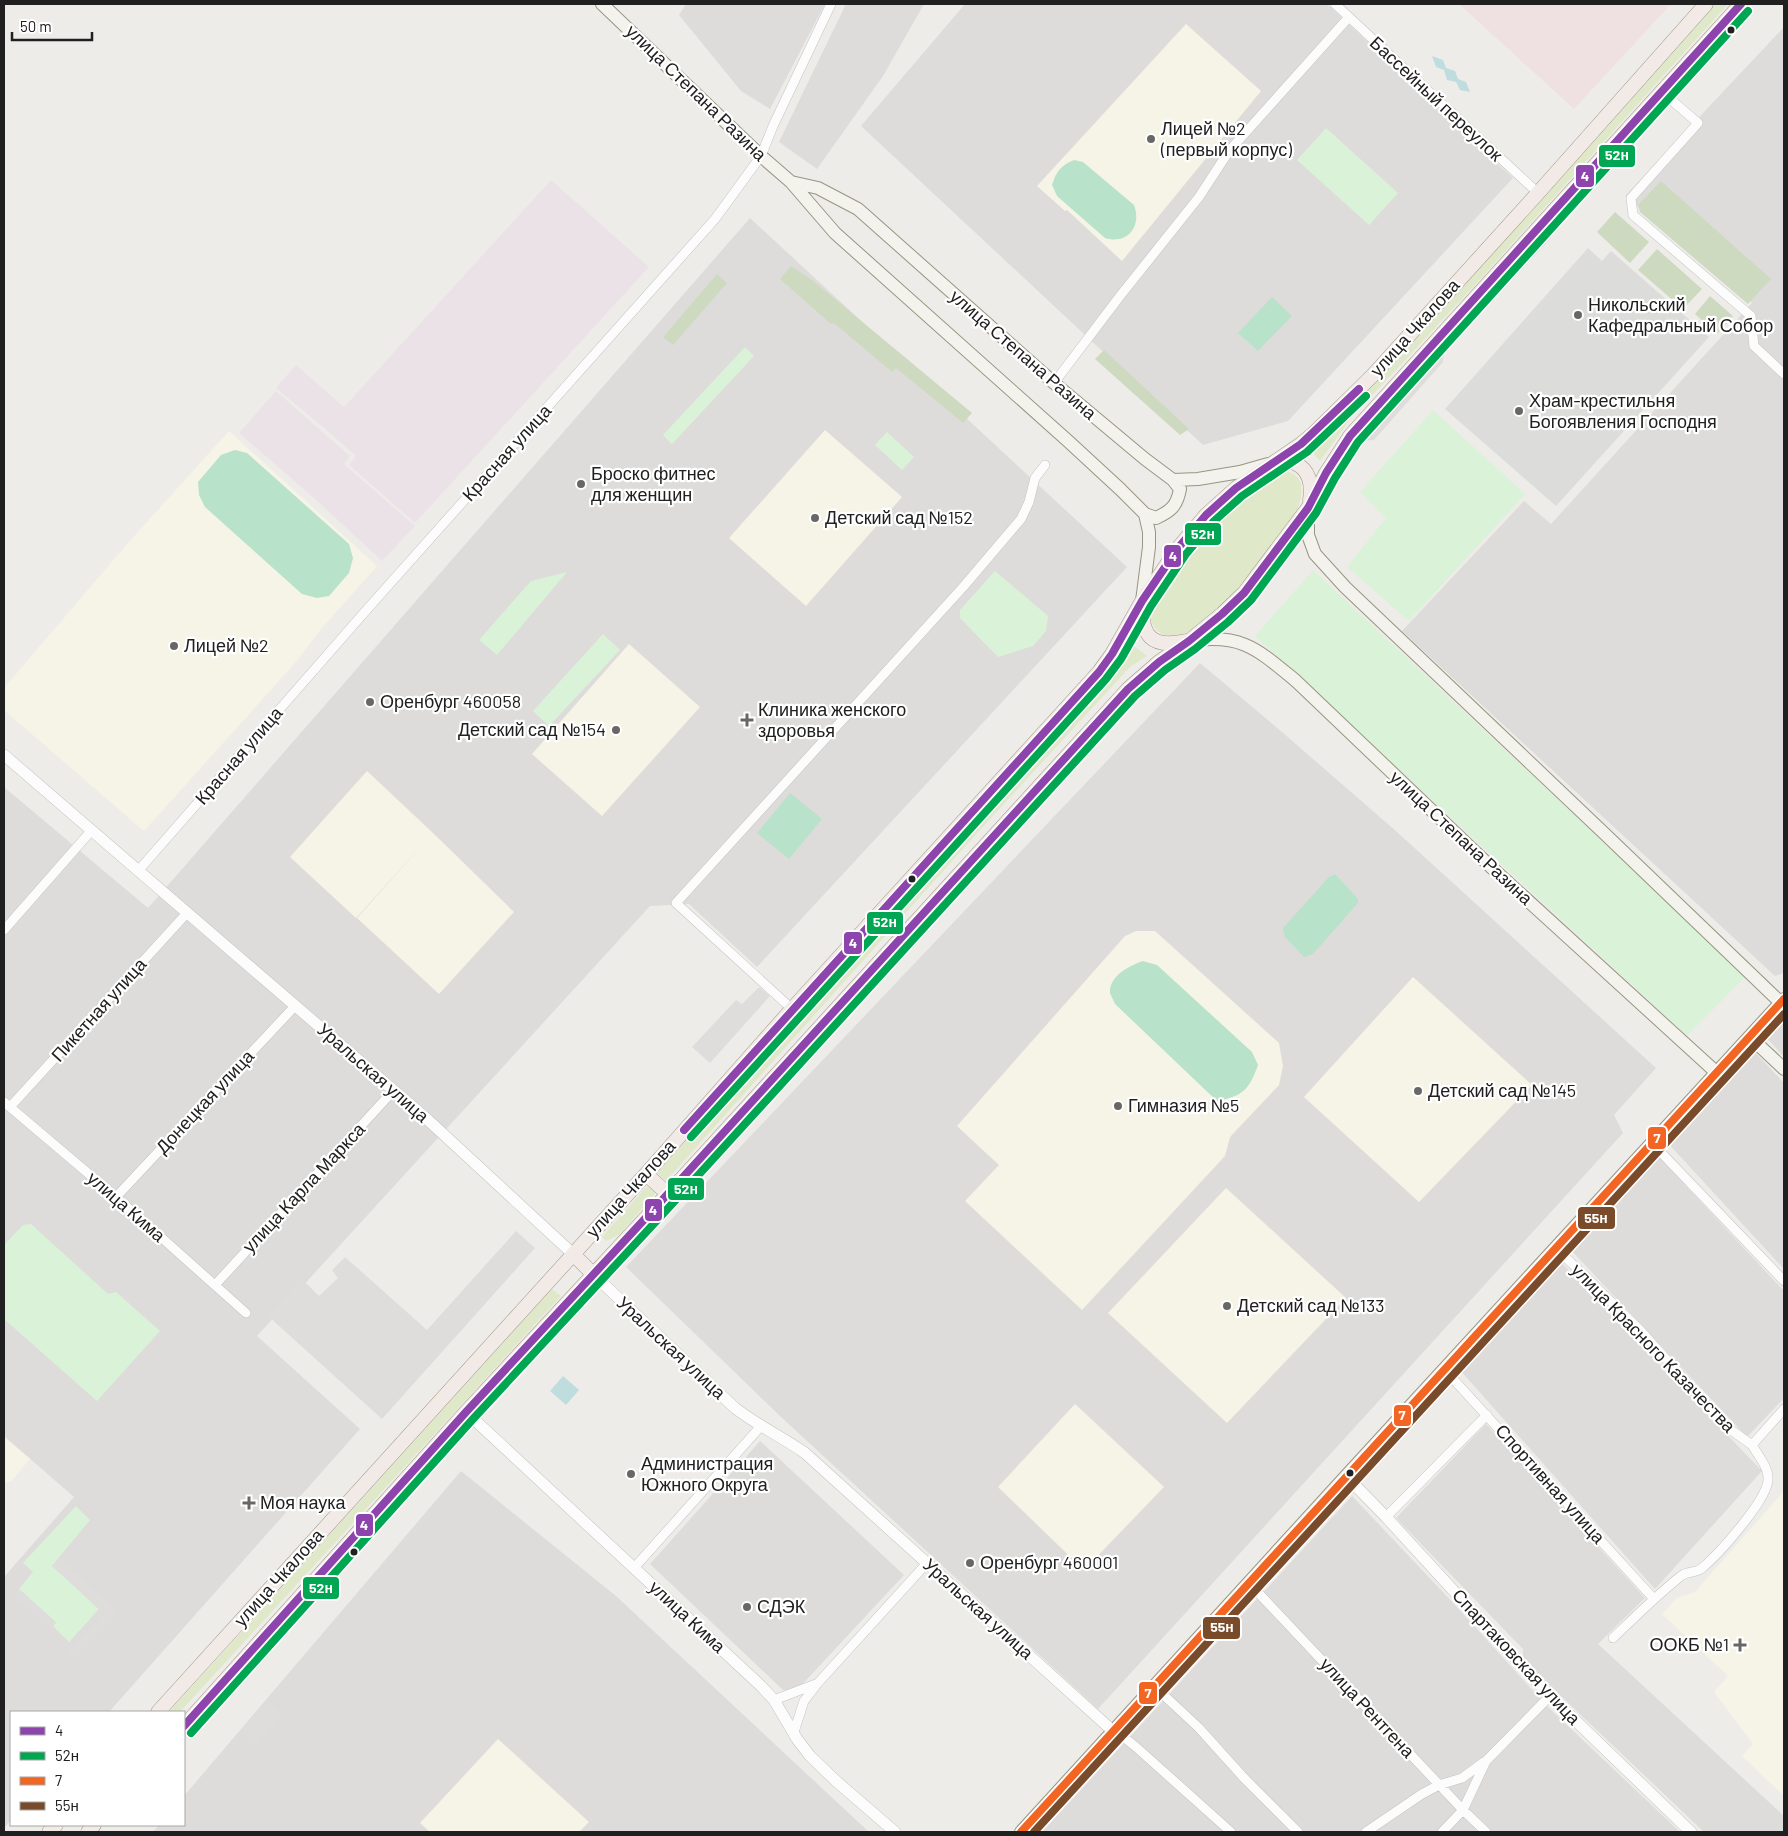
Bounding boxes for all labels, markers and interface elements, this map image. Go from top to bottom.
scale bar [12,10,92,42]
text: 50 m [20,17,52,35]
street label: улица Степана Разина [622,19,772,166]
unlabelled marker [1726,25,1736,35]
street label: Бассейный переулок [1366,31,1508,165]
place label: Лицей №2 (первый корпус) [1160,117,1292,160]
marker: Лицей №2 (первый корпус) [1145,133,1157,145]
line badge: 52н [1598,144,1636,168]
text: 52н [1605,146,1629,163]
line badge: 4 [1575,164,1595,188]
text: 4 [1581,167,1589,184]
street label: улица Чкалова [1365,273,1464,381]
street label: улица Степана Разина [946,285,1102,425]
place label: Никольский Кафедральный Собор [1588,293,1773,336]
marker: Никольский Кафедральный Собор [1572,309,1584,321]
place label: Храм-крестильня Богоявления Господня [1529,389,1717,432]
street label: Красная улица [457,399,556,505]
marker: Храм-крестильня Богоявления Господня [1513,405,1525,417]
place label: Броско фитнес для женщин [591,462,716,505]
marker: Броско фитнес для женщин [575,478,587,490]
place label: Детский сад №152 [825,506,973,528]
marker: Детский сад №152 [809,512,821,524]
line badge: 52н [1184,522,1222,546]
text: 52н [1191,525,1215,542]
line badge: 4 [1163,544,1182,568]
text: 4 [1169,547,1177,564]
place label: Лицей №2 [184,634,269,656]
marker: Лицей №2 [168,640,180,652]
place label: Оренбург 460058 [380,690,521,712]
marker: Оренбург 460058 [364,696,376,708]
place label: Клиника женского здоровья [758,698,906,741]
street label: Красная улица [190,701,287,809]
marker: Клиника женского здоровья [740,713,754,727]
place label: Детский сад №154 [458,718,606,740]
marker: Детский сад №154 [610,724,622,736]
street label: улица Степана Разина [1386,765,1538,910]
unlabelled marker [907,874,917,884]
line badge: 52н [866,911,904,935]
text: 52н [873,913,897,930]
line badge: 4 [843,931,863,955]
text: 4 [849,934,857,951]
street label: Пикетная улица [46,952,151,1066]
street label: Уральская улица [313,1018,435,1127]
street label: Донецкая улица [151,1044,259,1158]
place label: Детский сад №145 [1428,1079,1576,1101]
marker: Детский сад №145 [1412,1085,1424,1097]
place label: Гимназия №5 [1128,1094,1239,1116]
marker: Гимназия №5 [1112,1100,1124,1112]
street label: улица Карла Маркса [237,1117,370,1257]
line badge: 7 [1647,1126,1667,1150]
text: 7 [1654,1129,1661,1146]
street label: улица Чкалова [581,1134,680,1242]
street label: улица Кима [83,1166,171,1247]
line badge: 52н [667,1177,705,1201]
text: 52н [674,1180,698,1197]
line badge: 4 [644,1198,663,1222]
text: 4 [649,1201,657,1218]
line badge: 55н [1577,1206,1616,1230]
text: 55н [1584,1209,1608,1226]
street label: улица Красного Казачества [1567,1258,1741,1437]
street label: Уральская улица [613,1291,731,1404]
place label: Детский сад №133 [1237,1294,1385,1316]
marker: Детский сад №133 [1221,1300,1233,1312]
line badge: 7 [1393,1404,1412,1427]
text: 7 [1399,1406,1406,1423]
street label: Спортивная улица [1491,1419,1611,1548]
place label: Администрация Южного Округа [641,1452,773,1495]
marker: Администрация Южного Округа [625,1468,637,1480]
unlabelled marker [1345,1468,1355,1478]
place label: Моя наука [260,1491,347,1513]
marker: Моя наука [242,1496,256,1510]
line badge: 4 [355,1513,374,1537]
text: 4 [360,1516,368,1533]
street label: улица Чкалова [229,1523,328,1631]
unlabelled marker [349,1547,359,1557]
place label: Оренбург 460001 [980,1551,1118,1573]
street label: Уральская улица [919,1553,1039,1664]
marker: Оренбург 460001 [964,1557,976,1569]
street label: улица Кима [645,1575,731,1658]
line badge: 52н [302,1576,340,1600]
text: 52н [309,1579,333,1596]
street label: Спартаковская улица [1448,1584,1586,1730]
place label: СДЭК [757,1595,806,1617]
marker: СДЭК [741,1601,753,1613]
line badge: 55н [1202,1616,1241,1640]
text: 55н [1210,1618,1234,1635]
place label: ООКБ №1 [1649,1633,1729,1655]
marker: ООКБ №1 [1733,1638,1747,1652]
street label: улица Рентгена [1316,1653,1420,1763]
line badge: 7 [1138,1681,1158,1705]
text: 7 [1145,1684,1152,1701]
legend [10,1711,185,1826]
text: 4 [55,1721,63,1739]
text: 52н [55,1746,79,1764]
text: 7 [55,1771,62,1789]
text: 55н [55,1796,79,1814]

